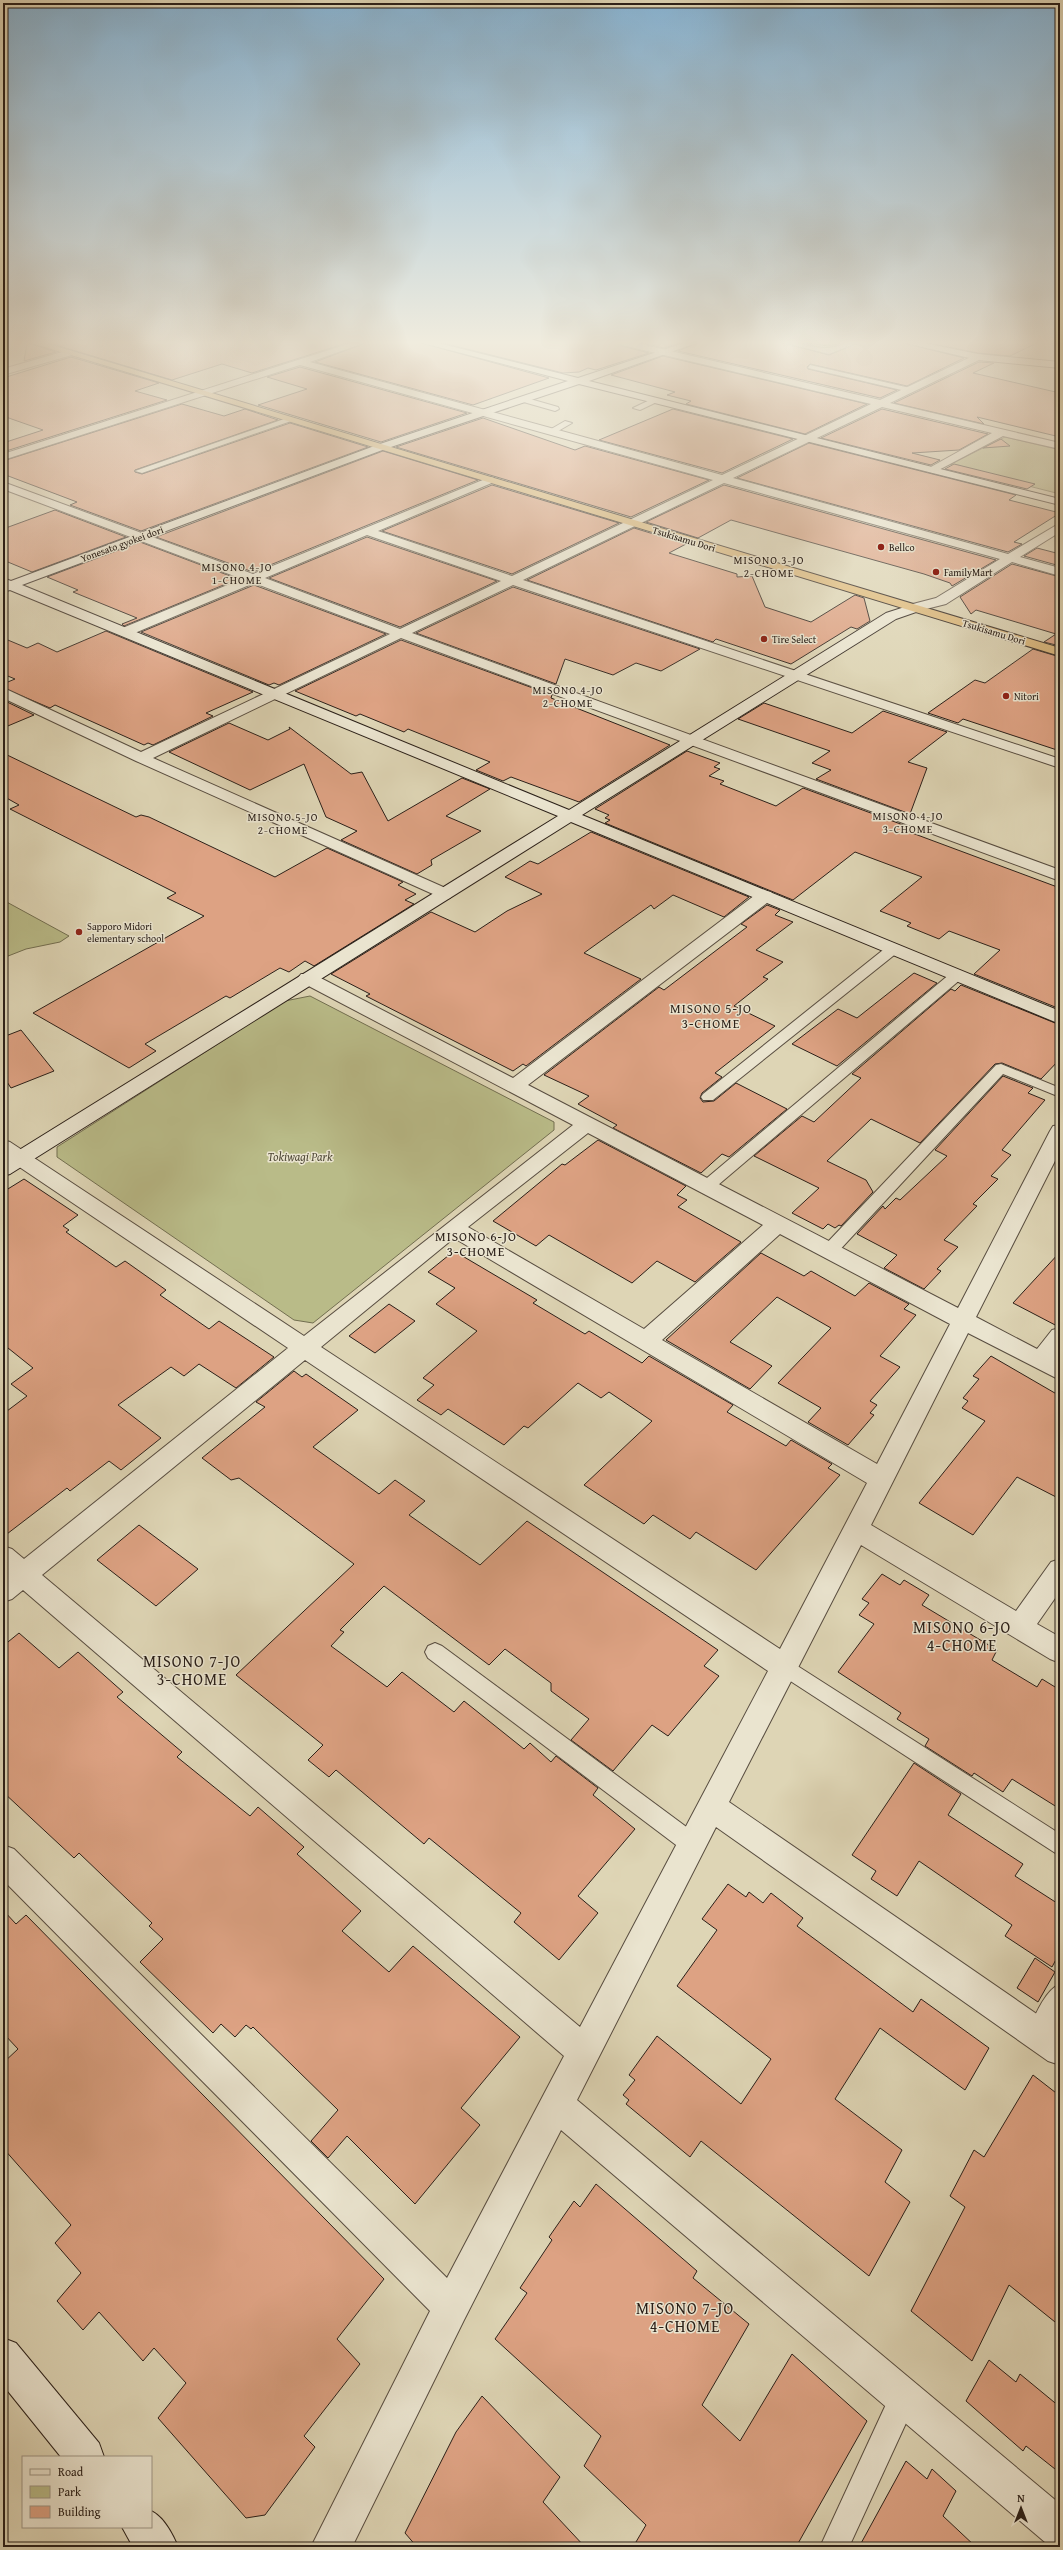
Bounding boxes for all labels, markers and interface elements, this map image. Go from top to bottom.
street label: Yonesato gyokei dori [78,522,166,566]
street label: Tsukisamu Dori [651,522,718,556]
place label: Bellco [889,540,915,555]
marker: Bellco [876,542,886,552]
district label: MISONO 3-JO 2-CHOME [734,552,804,581]
district label: MISONO 4-JO 1-CHOME [202,559,272,588]
place label: FamilyMart [944,565,993,580]
marker: FamilyMart [931,567,941,577]
street label: Tsukisamu Dori [961,615,1028,649]
place label: Tire Select [772,632,817,647]
marker: Tire Select [759,634,769,644]
district label: MISONO 4-JO 2-CHOME [533,682,603,711]
place label: Nitori [1014,689,1039,704]
marker: Nitori [1001,691,1011,701]
district label: MISONO 4-JO 3-CHOME [873,808,943,837]
district label: MISONO 5-JO 2-CHOME [248,809,318,838]
place label: Sapporo Midori elementary school [87,919,164,946]
marker: Sapporo Midori elementary school [74,927,84,937]
district label: MISONO 5-JO 3-CHOME [670,999,752,1033]
park label: Tokiwagi Park [267,1148,333,1165]
district label: MISONO 6-JO 3-CHOME [435,1227,517,1261]
district label: MISONO 6-JO 4-CHOME [913,1615,1011,1657]
district label: MISONO 7-JO 3-CHOME [143,1649,241,1691]
district label: MISONO 7-JO 4-CHOME [636,2296,734,2338]
legend [22,2456,152,2528]
text: Road [58,2463,84,2480]
text: Park [58,2483,82,2500]
north arrow [1001,2488,1041,2528]
text: N [1017,2490,1025,2506]
text: Building [58,2503,101,2520]

